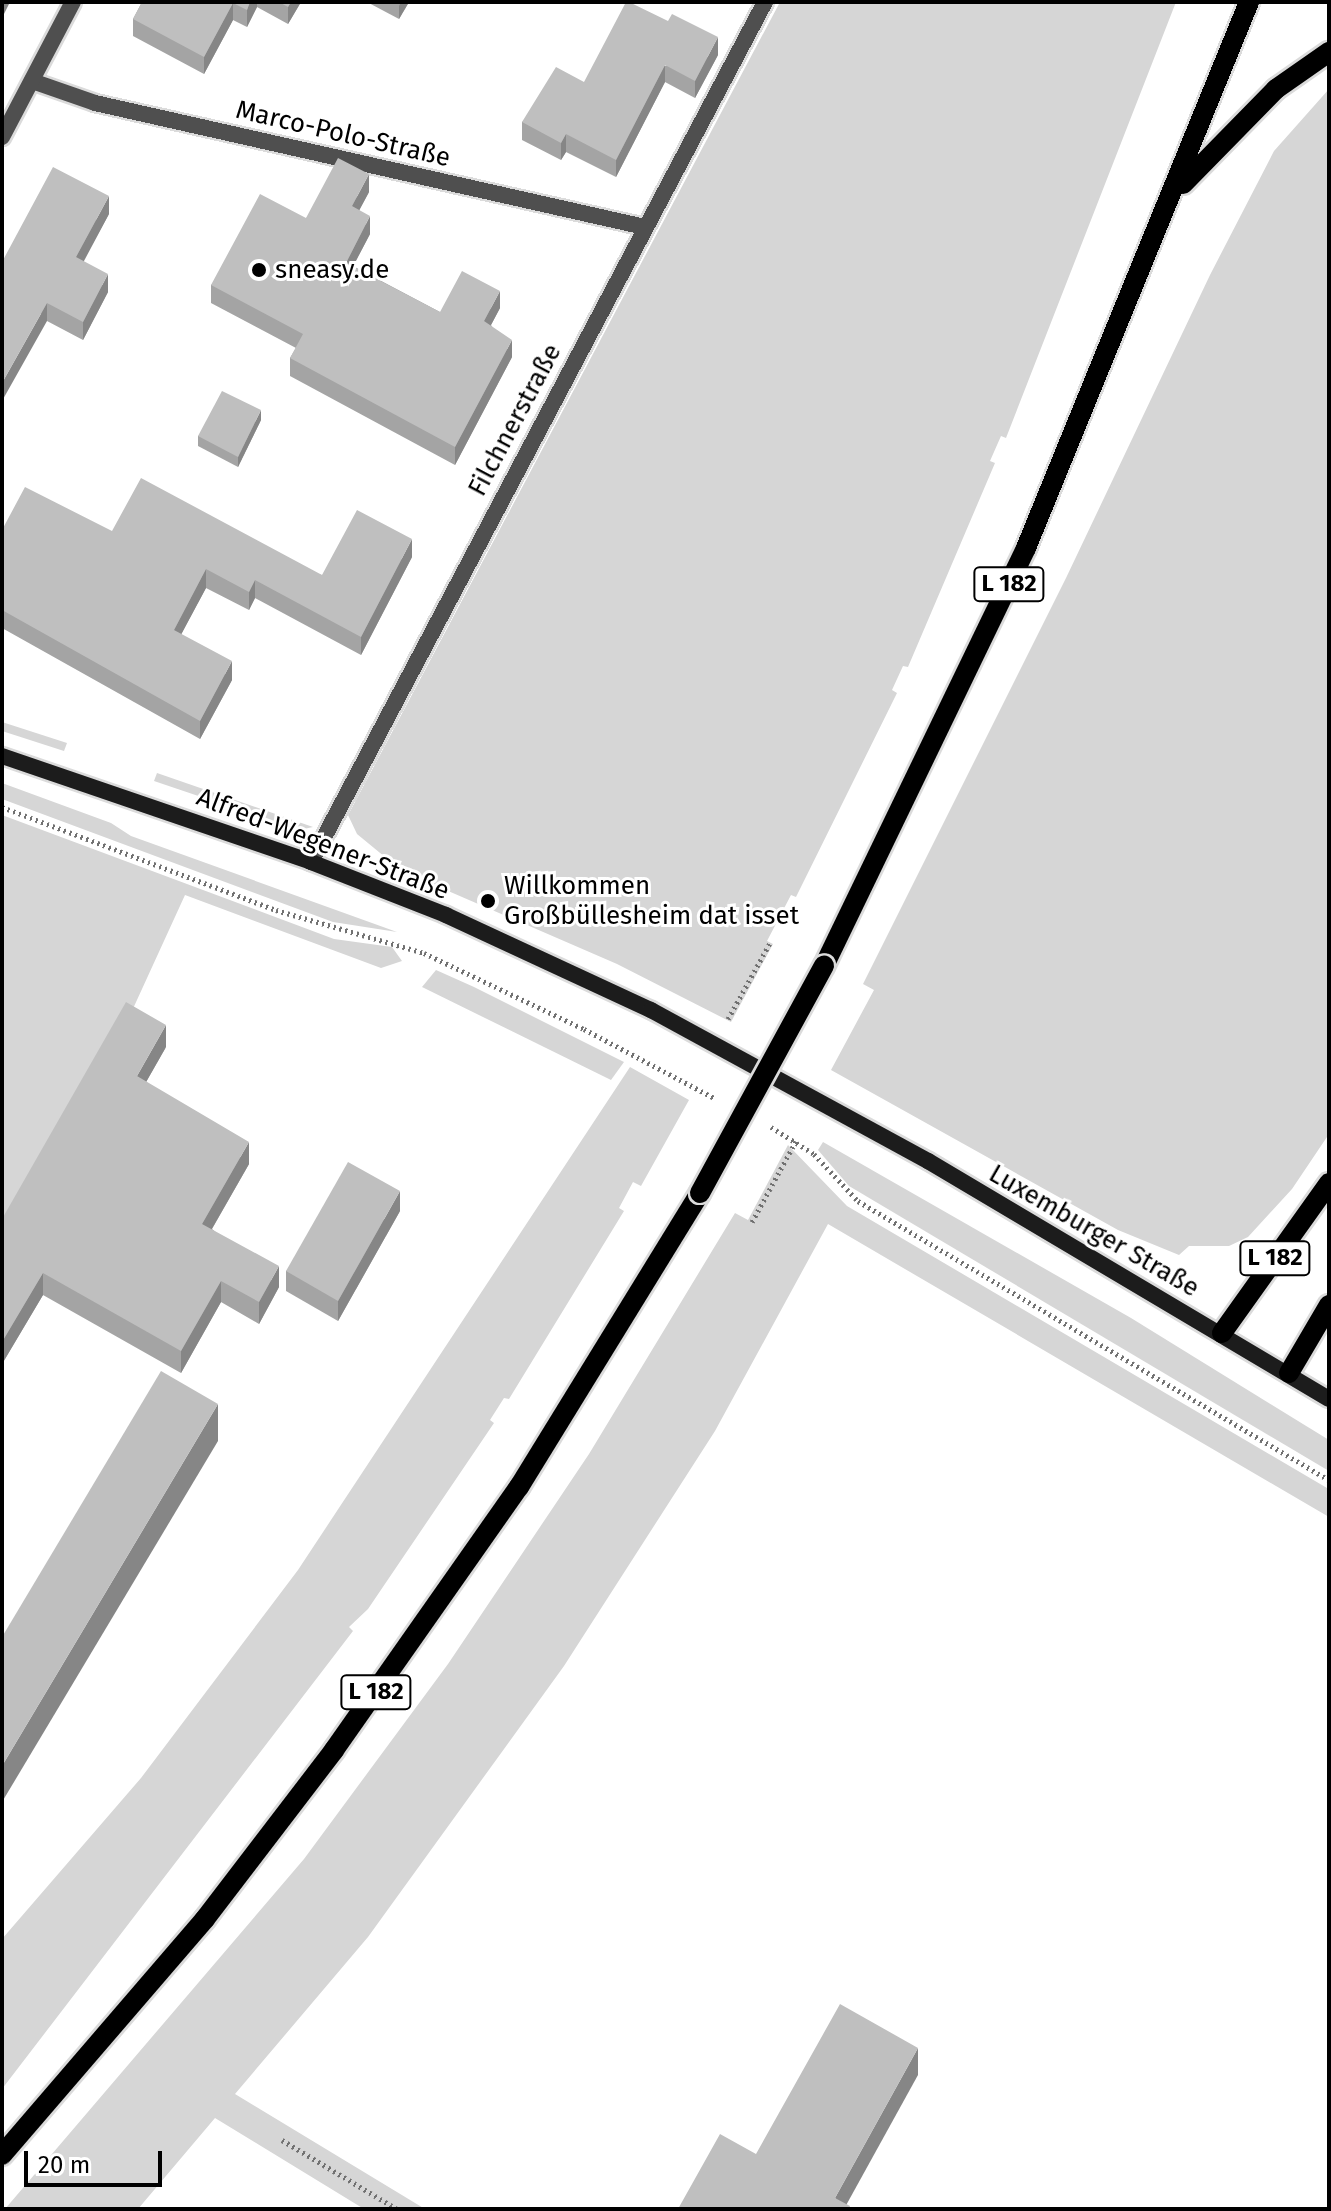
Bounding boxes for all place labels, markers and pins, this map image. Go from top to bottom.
place label: sneasy.de [275,254,389,286]
marker: sneasy.de [250,261,268,279]
place label: Willkommen Großbüllesheim dat isset [504,870,799,932]
marker: Willkommen Großbüllesheim dat isset [479,892,497,910]

